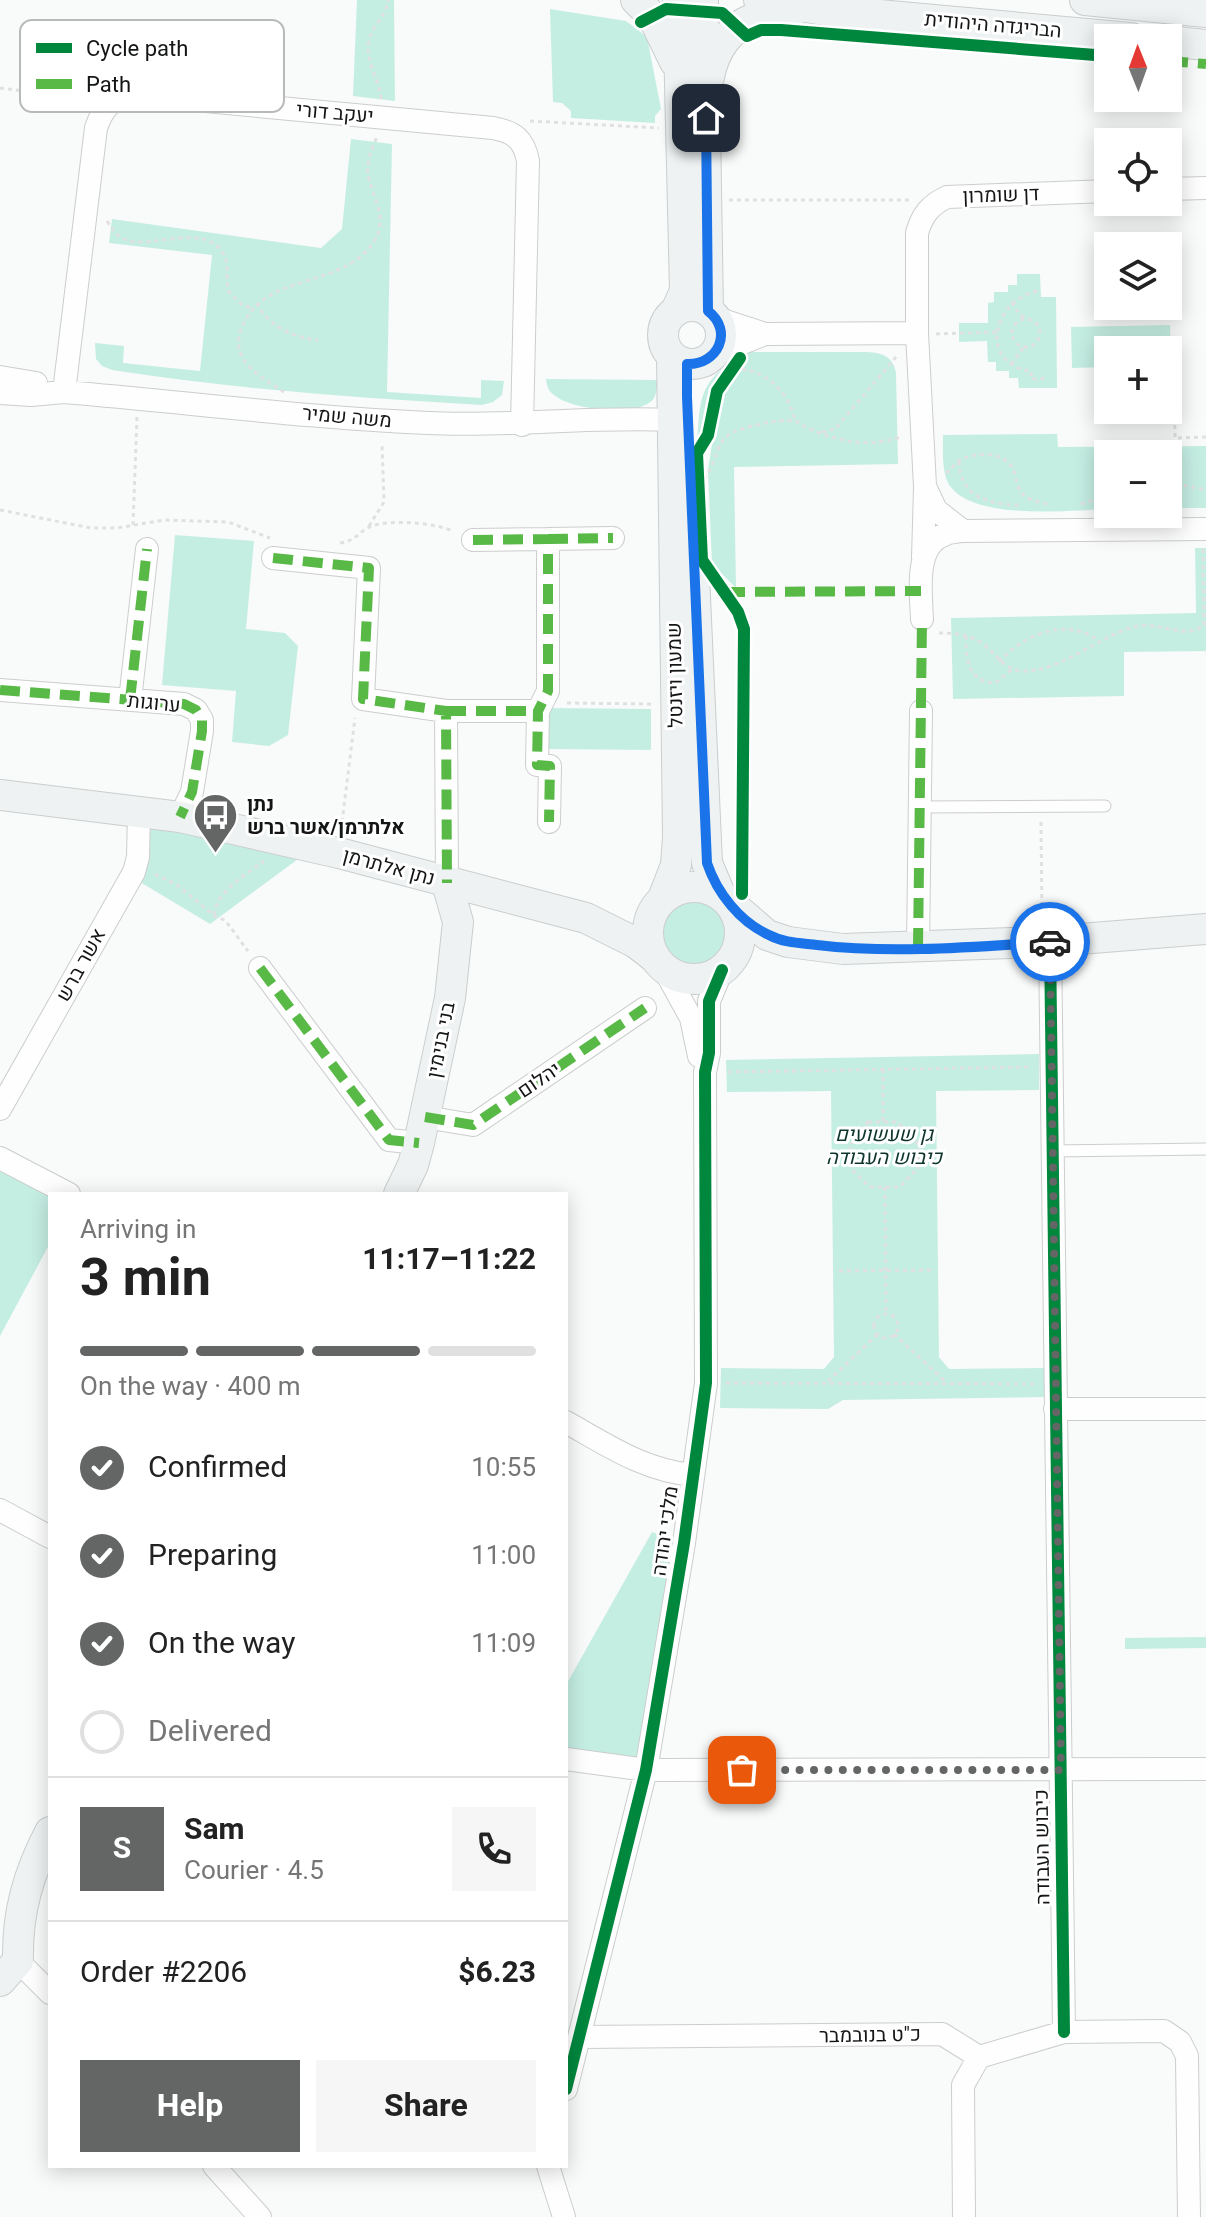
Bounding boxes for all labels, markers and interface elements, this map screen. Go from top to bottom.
street label: הבריגדה היהודית [923,5,1063,45]
legend [20,20,284,112]
north arrow [1094,24,1182,112]
map controls [1094,24,1182,528]
text: Cycle path [86,33,188,65]
text: Path [86,69,131,101]
pin [672,84,740,152]
street label: יעקב דורי [295,95,375,131]
icon: home [684,96,728,140]
button: locate [1094,128,1182,216]
street label: דן שומרון [962,179,1040,211]
button: layers [1094,232,1182,320]
button: + [1094,336,1182,424]
street label: משה שמיר [301,399,393,435]
button: − [1094,440,1182,528]
street label: שמעון ויזנטל [660,622,690,728]
street label: ערוגות [126,686,182,720]
place label: נתן אלתרמן/אשר ברש [247,790,405,842]
bus stop icon: נתן אלתרמן/אשר ברש [192,792,240,855]
street label: נתן אלתרמן [340,841,438,893]
courier [1010,902,1090,982]
icon: car [1028,920,1072,964]
street label: אשר ברש [49,923,113,1007]
street label: בני בנימין [419,999,463,1081]
street label: יהלום [512,1055,566,1105]
park label: גן שעשועים כיבוש העבודה [826,1120,943,1172]
text: Arriving in [80,1211,196,1249]
text: 11:17–11:22 [362,1238,536,1282]
text: 3 min [80,1241,211,1317]
text: On the way · 400 m [80,1368,301,1406]
icon: check [80,1446,124,1490]
text: Confirmed [148,1446,287,1490]
text: 10:55 [471,1449,536,1487]
street label: מלכי יהודה [644,1484,686,1578]
icon: check [80,1534,124,1578]
text: Preparing [148,1534,277,1578]
text: 11:00 [471,1537,536,1575]
icon: check [80,1622,124,1666]
text: On the way [148,1622,295,1666]
text: 11:09 [471,1625,536,1663]
text: Delivered [148,1710,272,1754]
pin [708,1736,776,1804]
icon: bag [720,1748,764,1792]
street label: כיבוש העבודה [1026,1789,1058,1905]
button: phone [452,1807,536,1891]
text: Sam [184,1808,245,1852]
text: S [113,1827,131,1871]
text: Courier · 4.5 [184,1852,324,1890]
text: Order #2206 [80,1951,247,1995]
text: $6.23 [458,1951,536,1995]
street label: כ"ט בנובמבר [819,2020,921,2050]
button: Help [80,2060,300,2152]
button: Share [316,2060,536,2152]

